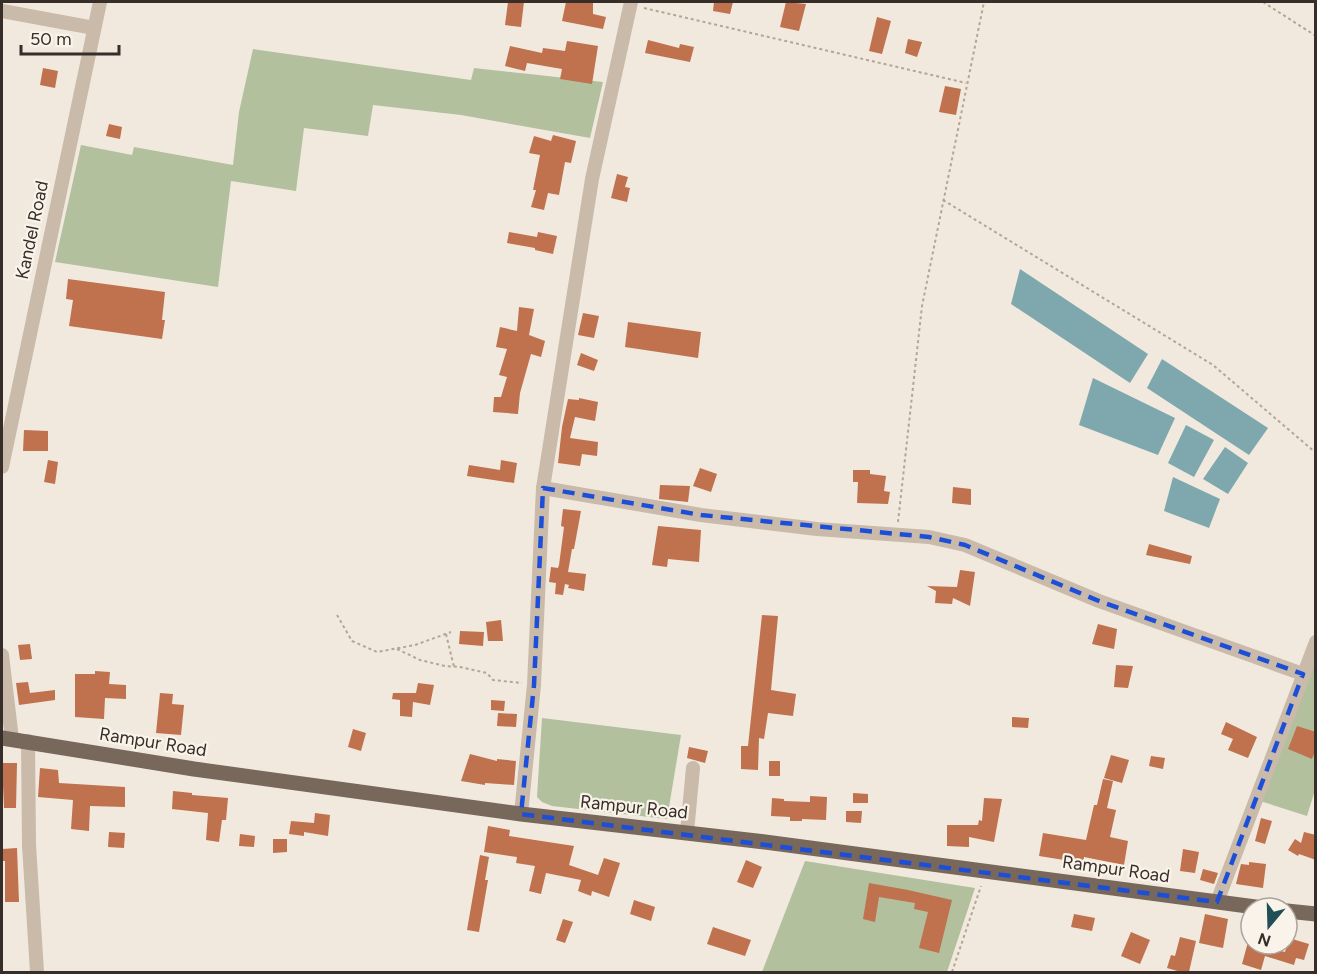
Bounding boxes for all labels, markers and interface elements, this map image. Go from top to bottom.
scale bar [21,18,118,56]
text: 50 m [30,28,72,50]
street label: Kandel Road [11,179,53,281]
street label: Rampur Road [98,723,208,761]
street label: Rampur Road [579,790,689,824]
street label: Rampur Road [1061,851,1171,887]
north arrow [1239,896,1299,956]
text: N [1255,929,1273,951]

